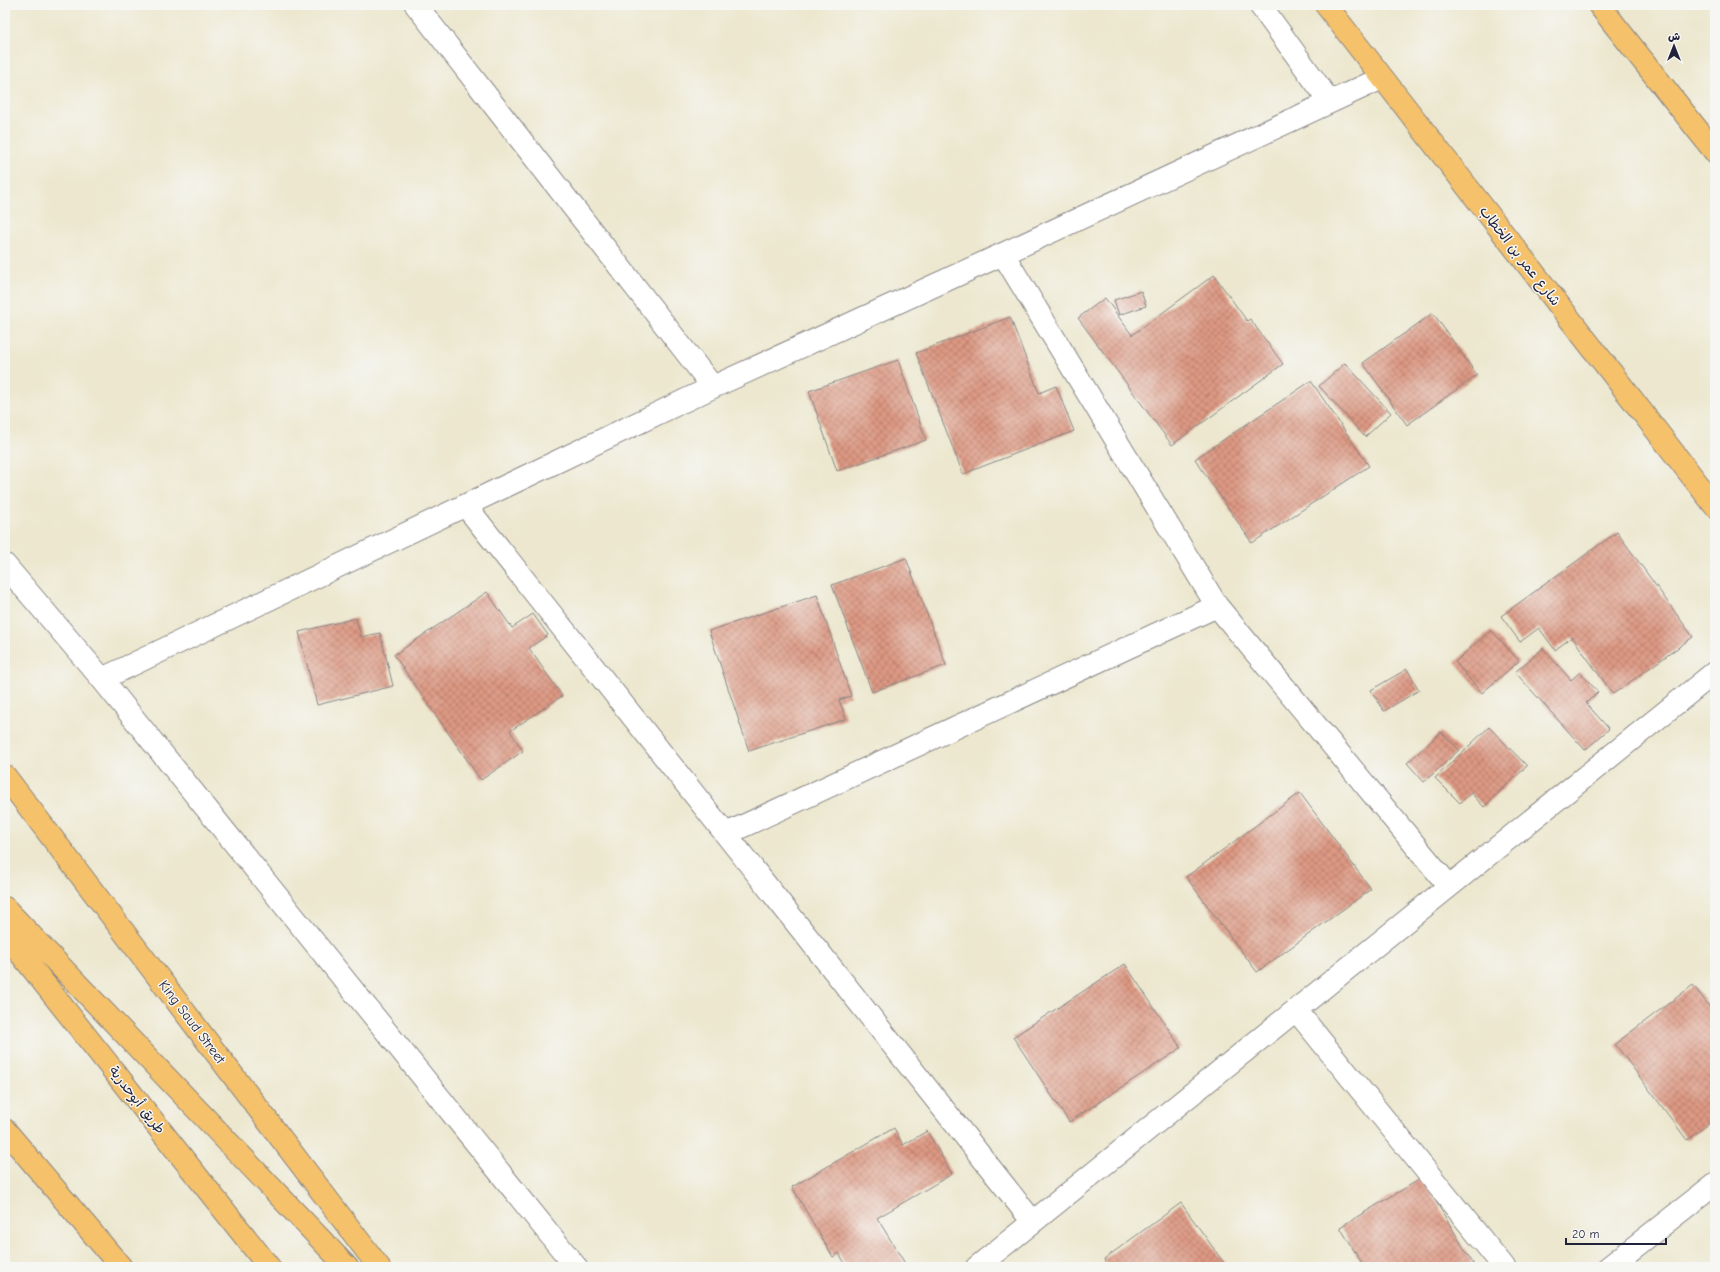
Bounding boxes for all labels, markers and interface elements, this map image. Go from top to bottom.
north arrow [1654,26,1694,66]
text: ش [1668,30,1680,43]
street label: شارع عمر بن الخطاب [1475,203,1564,310]
street label: King Saud Street [155,977,230,1068]
street label: طريق أبوحدرية [104,1063,169,1138]
scale bar [1566,1220,1666,1246]
text: 20 m [1572,1227,1600,1241]

